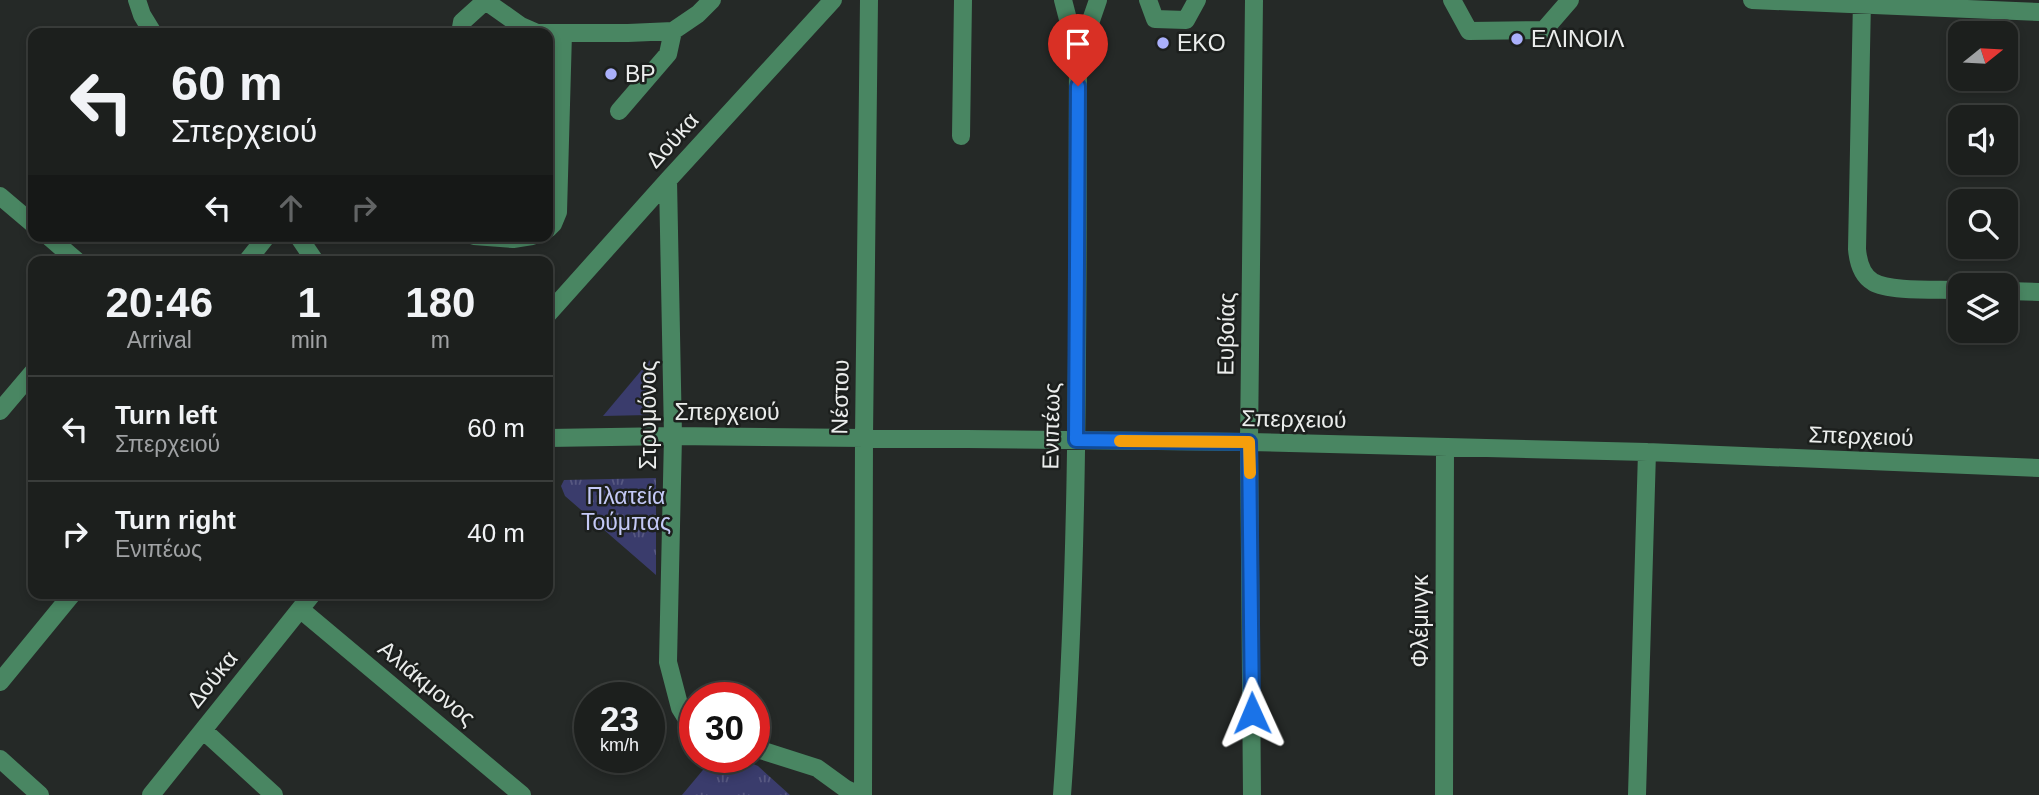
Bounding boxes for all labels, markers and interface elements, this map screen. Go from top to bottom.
pin [1048,14,1108,86]
north arrow [1948,21,2018,91]
map controls [1948,21,2018,343]
icon: arrive [1059,25,1097,63]
place label: ΕΛΙΝΟΙΛ [1531,26,1625,52]
place label: EKO [1177,30,1226,56]
marker: ΕΛΙΝΟΙΛ [1509,31,1525,47]
marker: EKO [1155,35,1171,51]
icon: left [56,56,147,147]
text: 60 m [171,56,283,110]
place label: BP [625,61,656,87]
marker: BP [603,66,619,82]
button: sound [1948,105,2018,175]
street label: Δούκα [641,107,703,173]
text: Σπερχειού [171,113,317,149]
icon: left [199,189,237,227]
icon: ahead [272,189,310,227]
icon: right [345,189,383,227]
button: search [1948,189,2018,259]
button: layers [1948,273,2018,343]
text: 20:46 [106,279,213,326]
text: 1 [297,279,321,326]
text: 180 [405,279,475,326]
street label: Ευβοίας [1212,292,1240,376]
text: Arrival [127,327,192,353]
text: min [291,327,328,353]
text: m [431,327,450,353]
street label: Νέστου [826,359,854,435]
street label: Στρυμόνος [635,360,661,470]
street label: Ενιπέως [1037,382,1065,470]
street label: Σπερχειού [674,399,780,425]
text: Turn left [115,400,217,430]
street label: Σπερχειού [1241,405,1347,433]
icon: left [56,410,94,448]
text: 60 m [467,413,525,443]
street label: Σπερχειού [1808,421,1914,451]
text: Σπερχειού [115,431,220,457]
park label: Πλατεία Τούμπας [581,483,671,535]
text: Turn right [115,505,236,535]
icon: right [56,515,94,553]
text: 40 m [467,518,525,548]
text: Ενιπέως [115,536,202,562]
street label: Φλέμινγκ [1407,574,1433,667]
street label: Αλιάκμονος [373,635,481,731]
street label: Δούκα [181,645,243,713]
position arrow [1215,676,1289,750]
speed limit sign: 30 [679,682,770,773]
text: 23 [600,699,639,738]
text: km/h [600,735,639,755]

